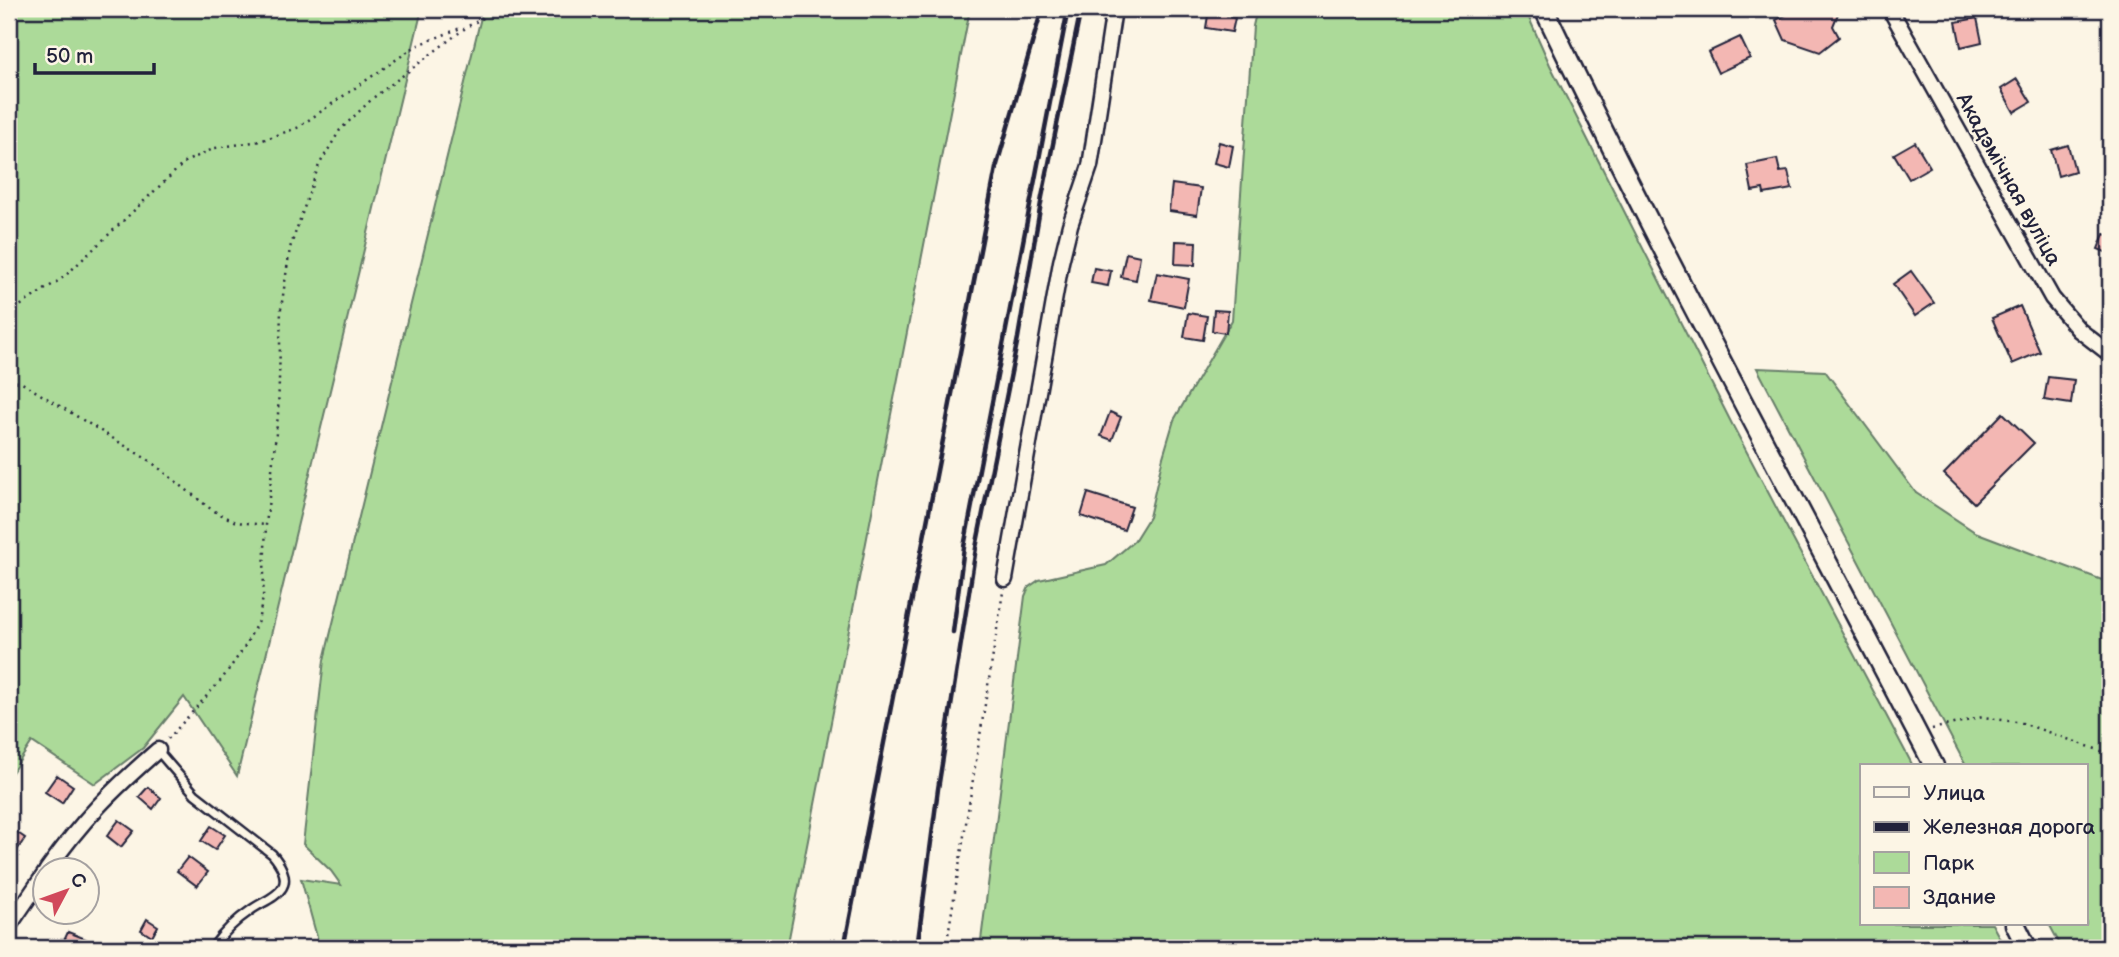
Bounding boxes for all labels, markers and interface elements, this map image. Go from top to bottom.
scale bar [35,32,154,76]
text: 50 m [46,44,93,69]
street label: Акадэмічная вуліца [1950,88,2067,270]
legend [1860,764,2088,926]
text: Улица [1923,781,1986,806]
text: Железная дорога [1923,815,2096,840]
text: Парк [1923,851,1974,876]
north arrow [32,856,102,926]
text: С [65,868,91,893]
text: Здание [1923,885,1996,910]

